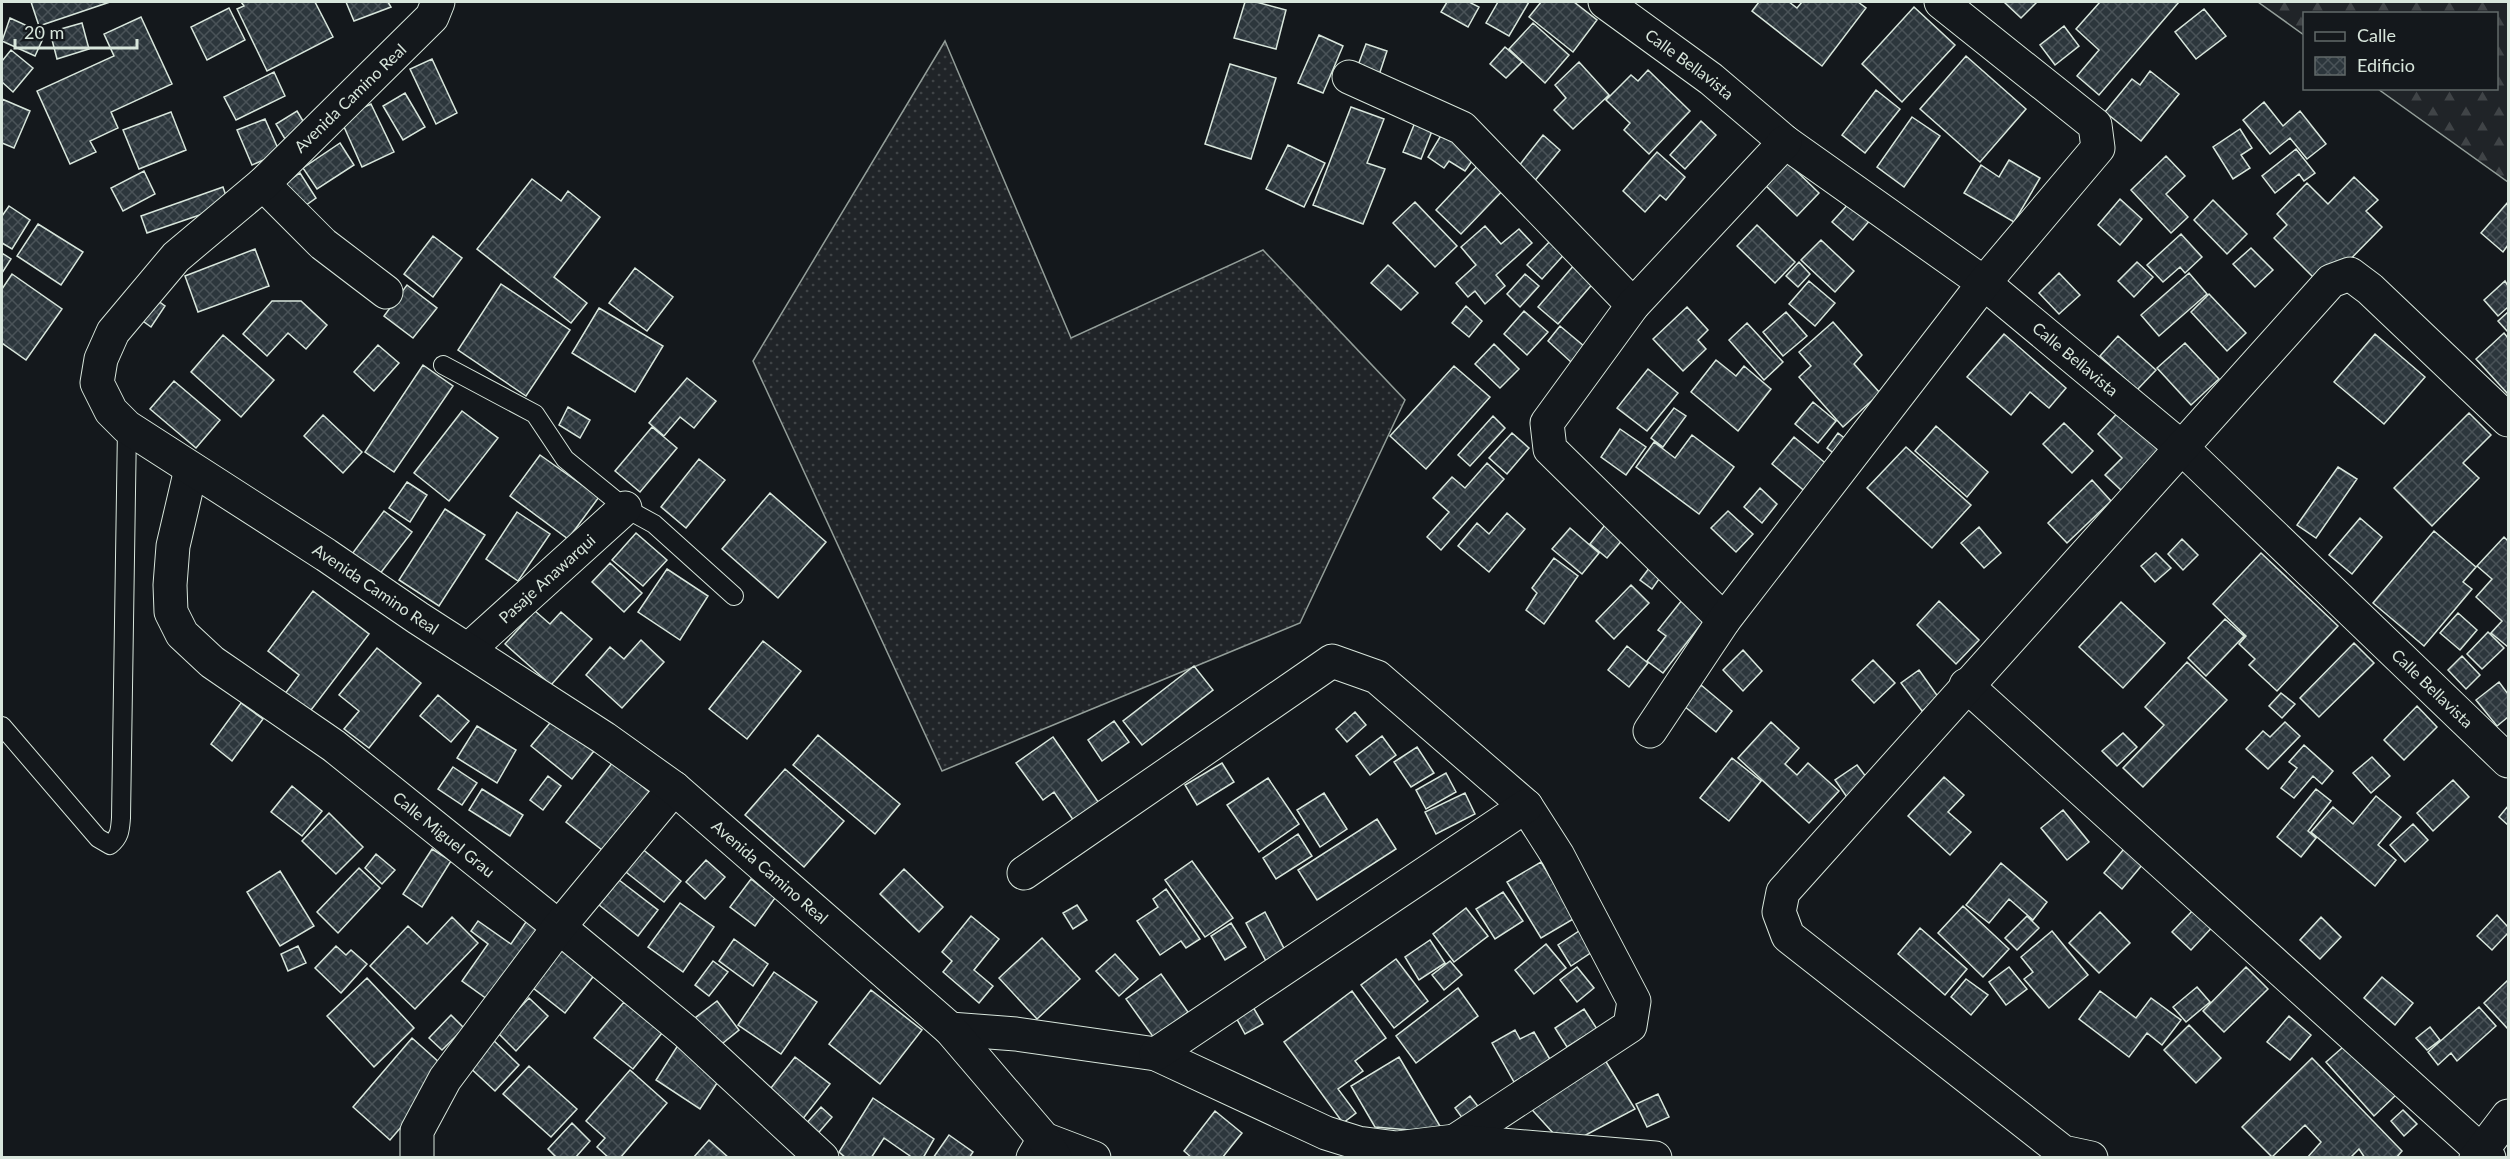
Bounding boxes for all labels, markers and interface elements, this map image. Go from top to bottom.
scale bar [15,12,136,50]
legend [2303,12,2498,90]
text: 20 m [24,21,64,43]
text: Calle [2357,24,2396,46]
street label: Calle Bellavista [1642,25,1738,103]
street label: Avenida Camino Real [290,39,409,156]
text: Edificio [2357,54,2415,76]
street label: Calle Bellavista [2029,318,2122,400]
street label: Pasaje Anawarqui [494,530,599,627]
street label: Avenida Camino Real [310,539,443,638]
street label: Calle Bellavista [2388,645,2477,731]
street label: Calle Miguel Grau [390,787,499,881]
street label: Avenida Camino Real [708,816,832,927]

